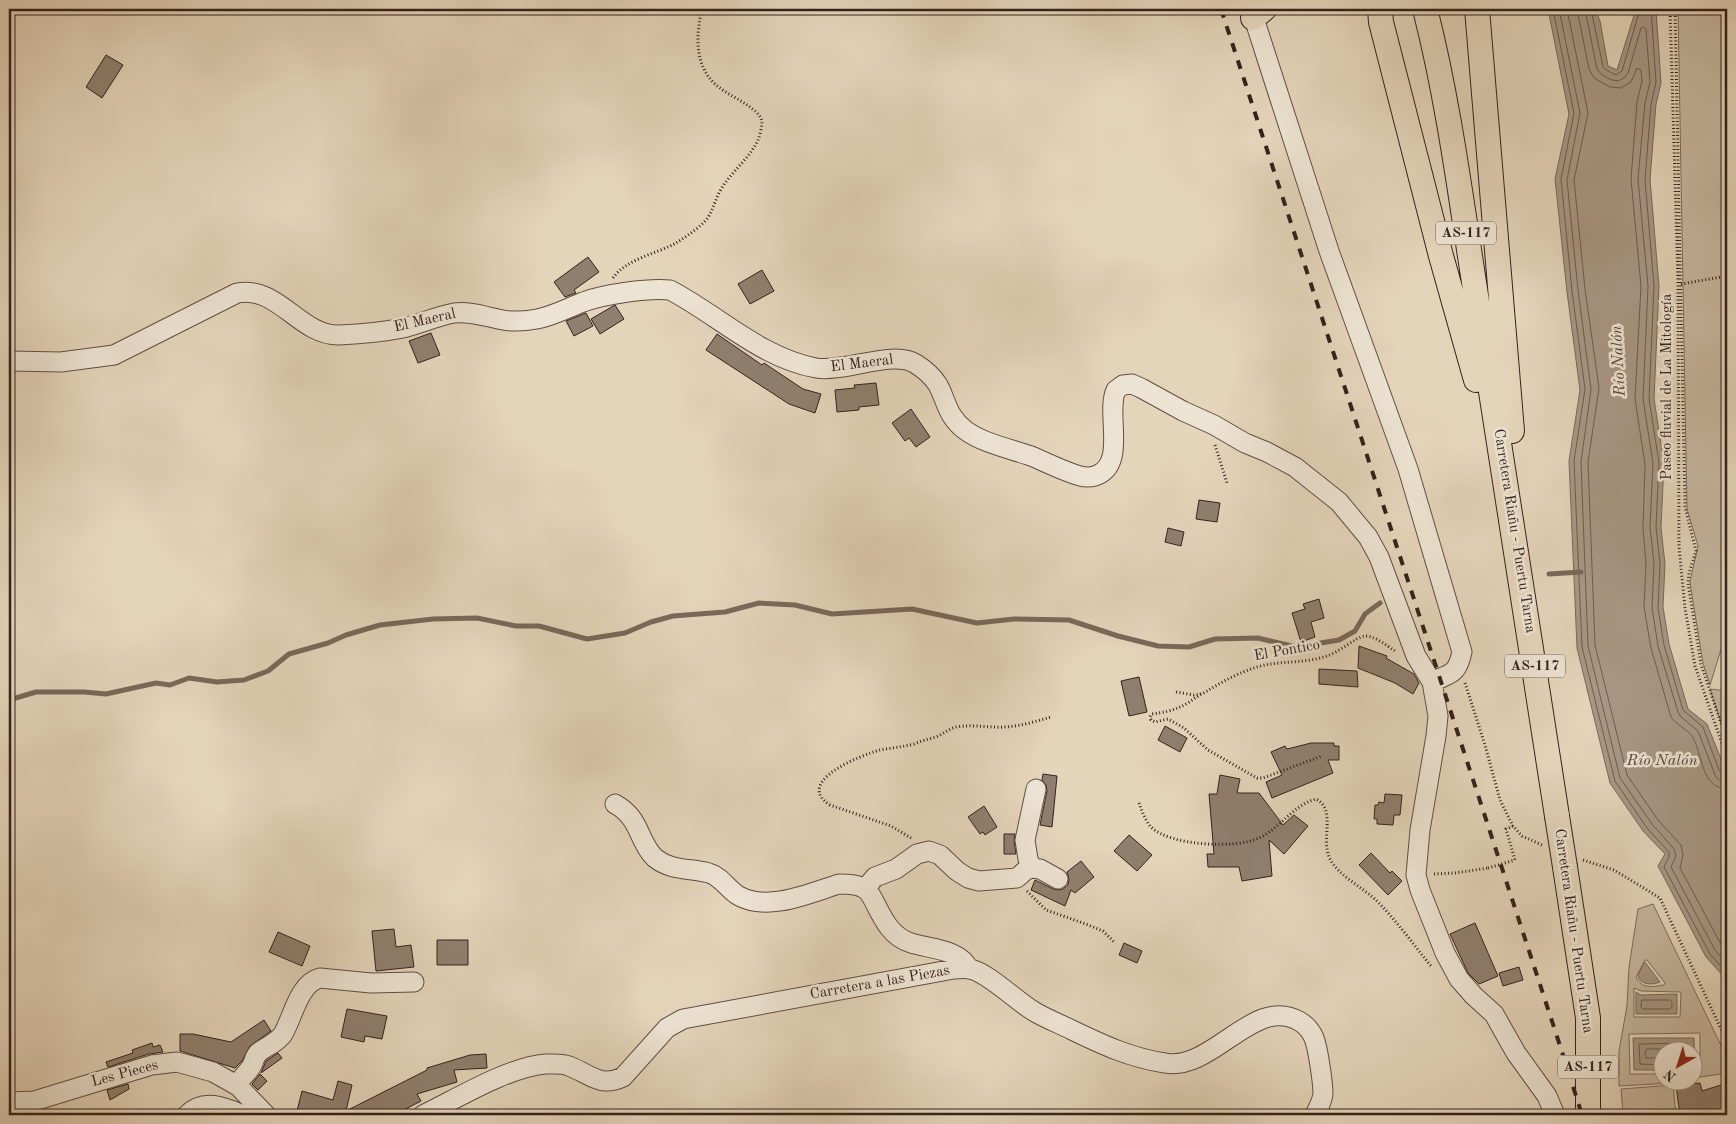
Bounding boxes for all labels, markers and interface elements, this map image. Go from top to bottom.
road number: AS-117 [1436,222,1496,244]
street label: Paseo fluvial de La Mitología [1660,293,1675,480]
street label: El Maeral [393,307,457,335]
water label: Río Nalón [1609,325,1629,398]
street label: El Maeral [830,353,894,375]
street label: Carretera Riañu - Puertu Tarna [1490,428,1538,635]
street label: El Pontico [1253,638,1321,664]
road number: AS-117 [1505,654,1565,678]
water label: Río Nalón [1625,753,1698,769]
street label: Carretera Riañu - Puertu Tarna [1551,828,1595,1035]
street label: Carretera a las Piezas [809,963,951,1003]
north arrow [1654,1042,1704,1092]
road number: AS-117 [1558,1056,1618,1078]
street label: Les Pieces [90,1058,160,1090]
text: N [1662,1066,1679,1084]

